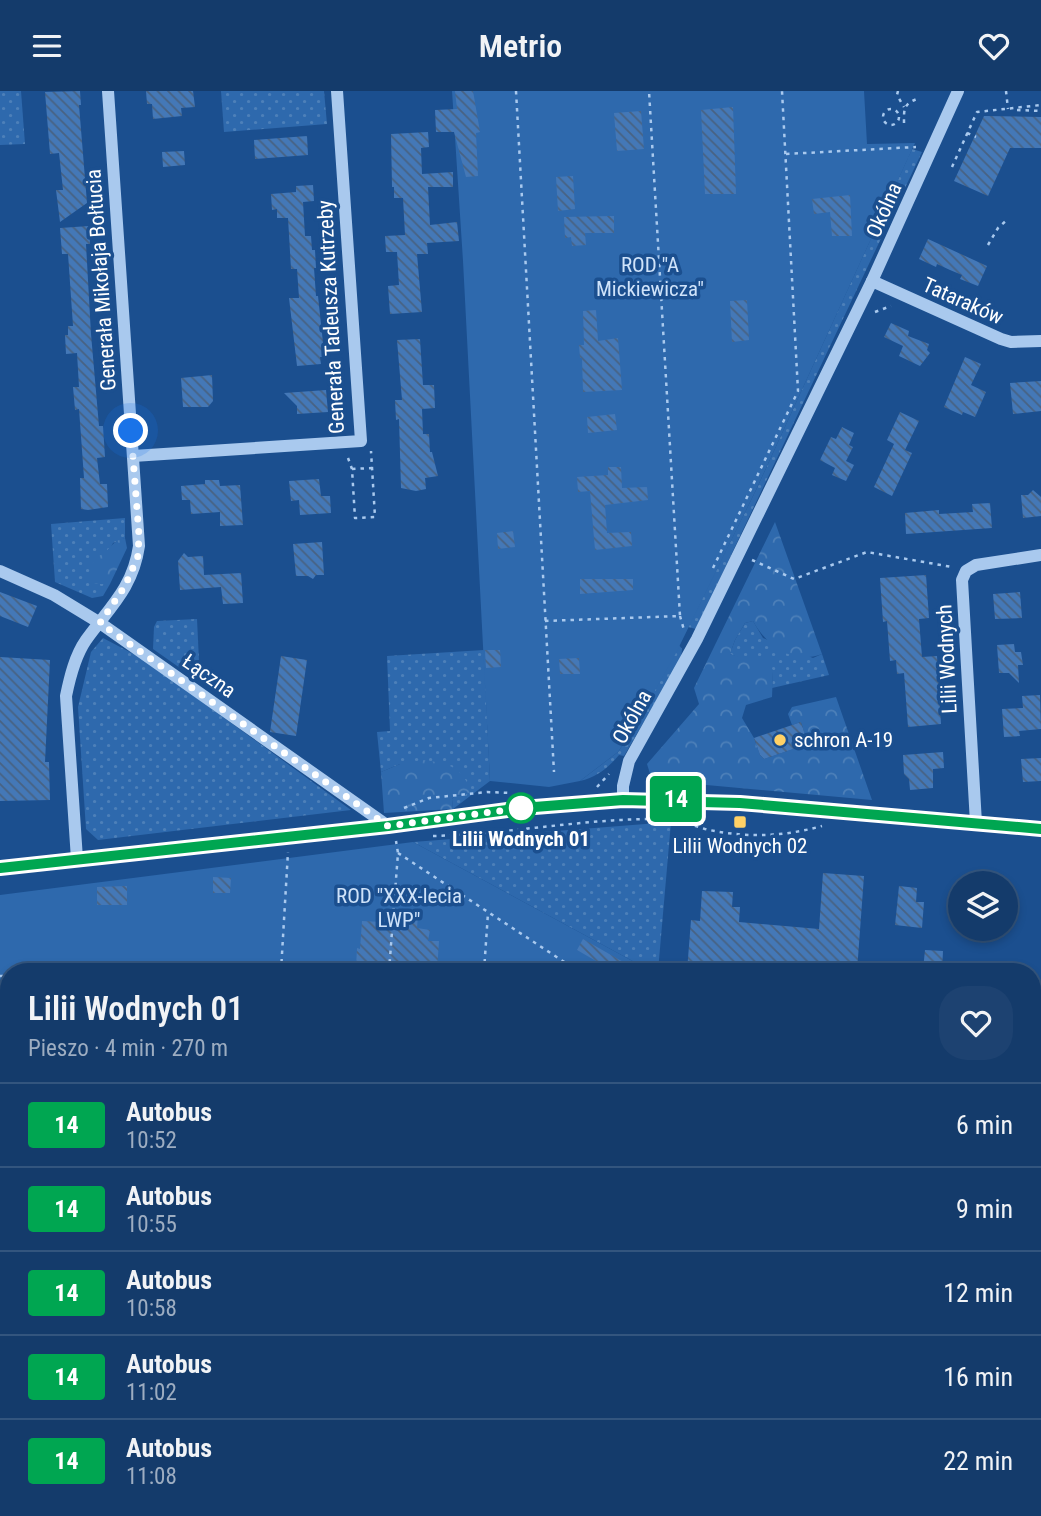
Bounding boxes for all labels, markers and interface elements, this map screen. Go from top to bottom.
icon: menu [28,27,66,65]
text: Metrio [479,27,562,65]
icon: heart [975,27,1013,65]
street label: Generała Mikołaja Bołtucia [81,168,121,392]
street label: Okólna [861,179,907,241]
street label: Generała Tadeusza Kutrzeby [313,199,349,434]
park label: ROD "A Mickiewicza" [596,253,704,301]
street label: Tataraków [919,273,1007,330]
your location [113,413,148,448]
street label: Lilii Wodnych [932,604,962,714]
street label: Łączna [178,649,240,703]
street label: Okólna [608,686,656,748]
place label: schron A-19 [794,728,893,752]
marker: schron A-19 [772,732,788,748]
line badge: 14 [644,776,708,822]
text: 14 [664,785,688,813]
marker: Lilii Wodnych 01 [506,793,536,823]
marker: Lilii Wodnych 02 [732,814,748,830]
place label: Lilii Wodnych 01 [452,827,590,851]
place label: Lilii Wodnych 02 [673,834,807,858]
map controls [948,871,1018,941]
button: layers [948,871,1018,941]
park label: ROD "XXX-lecia LWP" [336,884,462,932]
button: heart [939,986,1013,1060]
text: Lilii Wodnych 01 [28,989,244,1028]
text: Pieszo · 4 min · 270 m [28,1035,228,1062]
text: Autobus [126,1097,212,1127]
text: 6 min [956,1110,1013,1140]
text: 14 [54,1111,79,1139]
text: 10:52 [126,1127,177,1154]
text: Autobus [126,1181,212,1211]
text: 9 min [956,1194,1013,1224]
text: 14 [54,1195,79,1223]
text: 10:55 [126,1211,177,1238]
text: Autobus [126,1265,212,1295]
text: 12 min [943,1278,1013,1308]
text: 14 [54,1279,79,1307]
text: 10:58 [126,1295,177,1322]
text: Autobus [126,1349,212,1379]
text: 16 min [943,1362,1013,1392]
text: 14 [54,1363,79,1391]
text: 11:02 [126,1379,177,1406]
text: Autobus [126,1433,212,1463]
text: 22 min [943,1446,1013,1476]
text: 14 [54,1447,79,1475]
text: 11:08 [126,1463,177,1490]

